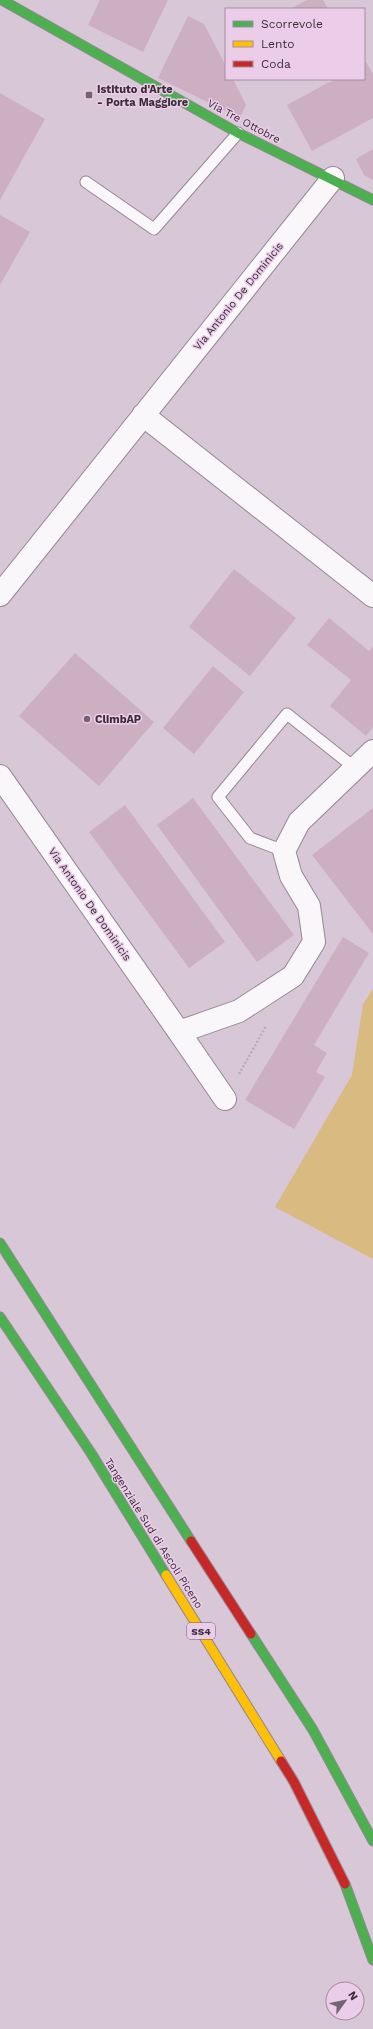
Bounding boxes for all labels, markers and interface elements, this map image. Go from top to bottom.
legend [225,8,365,80]
text: Scorrevole [261,17,323,31]
text: Lento [261,37,295,51]
text: Coda [261,57,291,71]
place label: Istituto d'Arte - Porta Maggiore [97,83,188,109]
marker: Istituto d'Arte - Porta Maggiore [84,90,94,100]
street label: Via Tre Ottobre [205,97,282,146]
street label: Via Antonio De Dominicis [191,240,286,353]
place label: ClimbAP [95,713,141,726]
marker: ClimbAP [82,714,92,724]
street label: Via Antonio De Dominicis [45,845,134,964]
street label: Tangenziale Sud di Ascoli Piceno [102,1456,205,1611]
road number: SS4 [187,1623,215,1639]
north arrow [325,1981,365,2021]
text: N [345,1989,361,2003]

